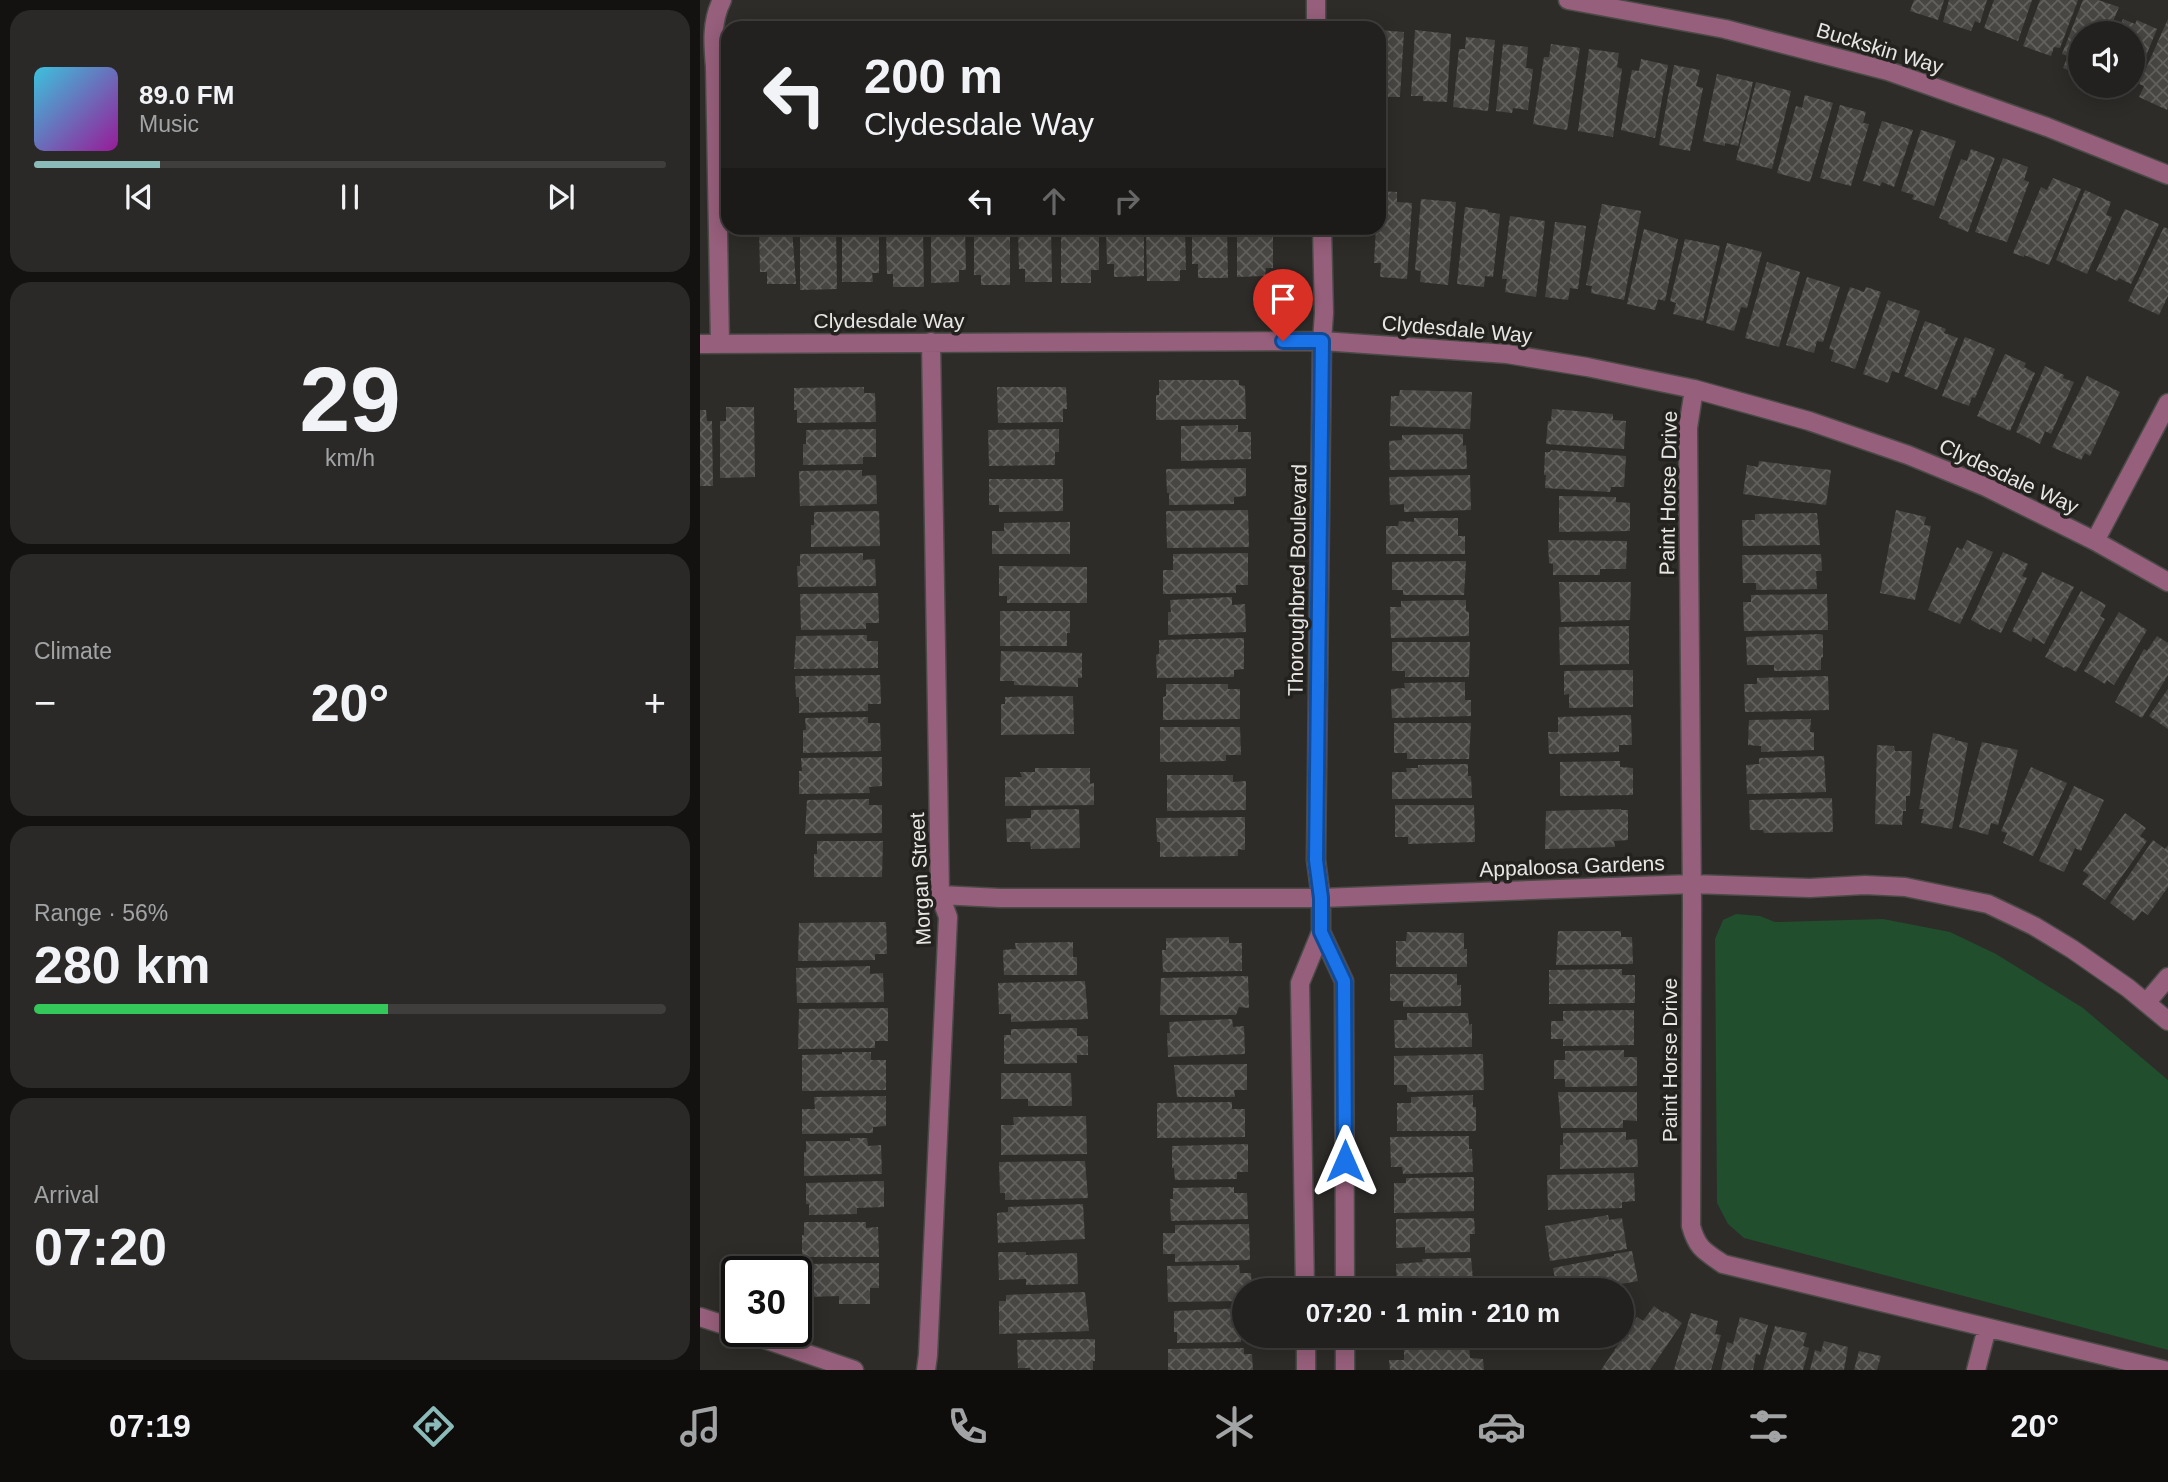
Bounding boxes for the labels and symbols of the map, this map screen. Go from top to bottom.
street label: Buckskin Way [1814,18,1947,78]
pin [1253,269,1313,341]
street label: Clydesdale Way [814,309,965,332]
street label: Clydesdale Way [1381,311,1534,347]
street label: Paint Horse Drive [1655,411,1681,575]
street label: Clydesdale Way [1936,434,2083,519]
street label: Thoroughbred Boulevard [1283,464,1311,696]
street label: Morgan Street [905,812,935,946]
street label: Appaloosa Gardens [1479,851,1665,881]
street label: Paint Horse Drive [1658,978,1681,1142]
position arrow [1308,1124,1382,1198]
speed limit sign: 30 [721,1256,812,1347]

